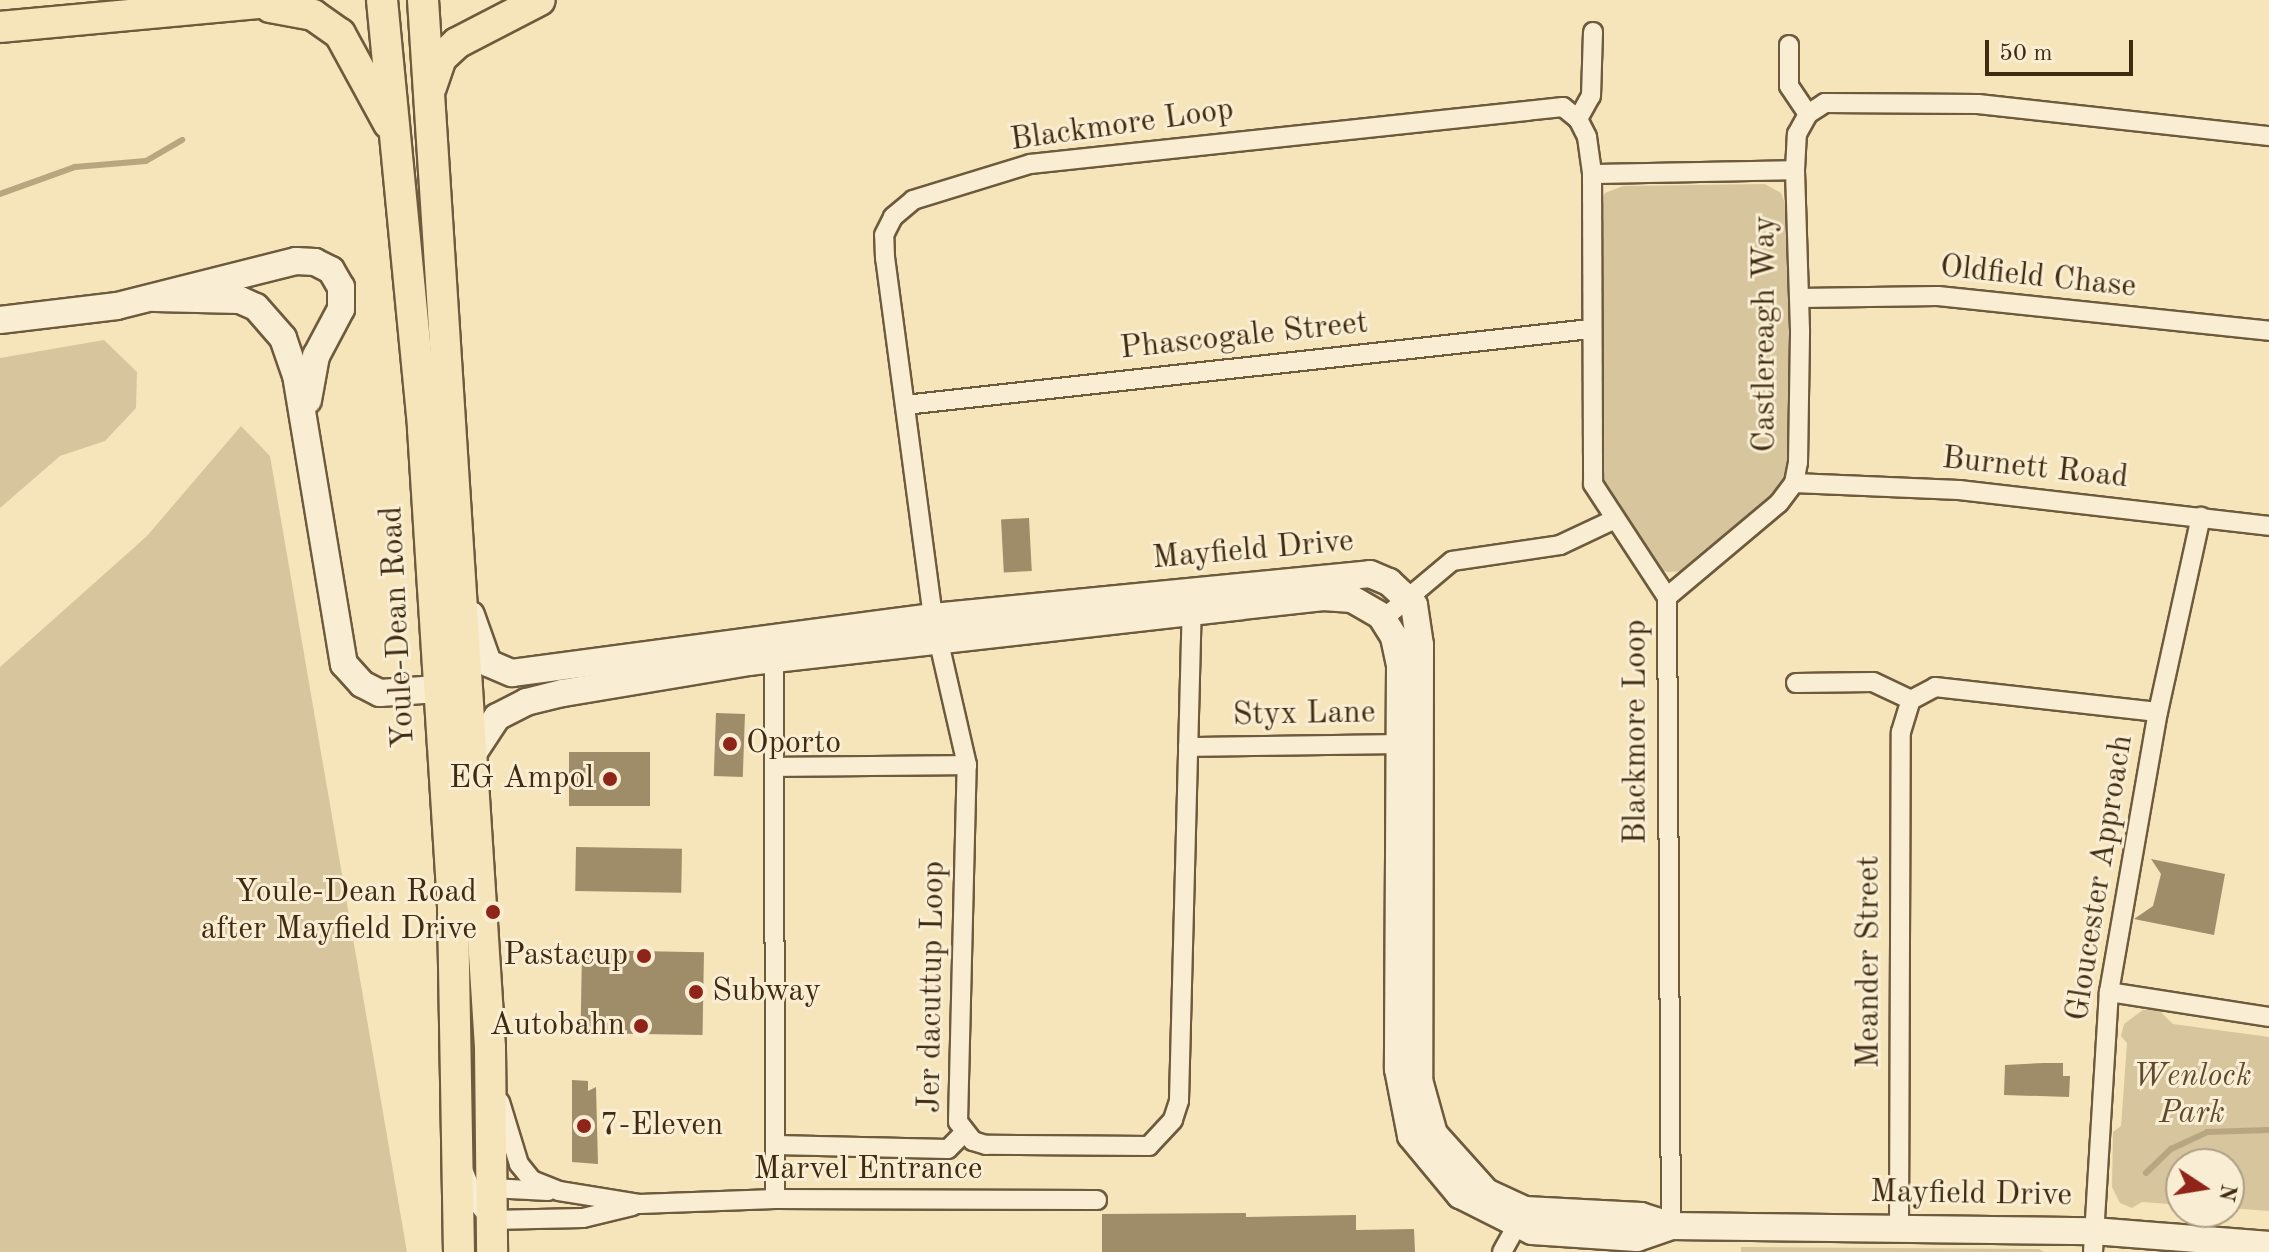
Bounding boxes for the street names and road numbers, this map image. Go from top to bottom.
street label: Blackmore Loop [1008,91,1236,161]
street label: Castlereagh Way [1747,216,1785,452]
street label: Oldfield Chase [1938,249,2138,307]
street label: Phascogale Street [1118,305,1370,369]
street label: Burnett Road [1940,440,2130,498]
street label: Youle-Dean Road [373,505,425,749]
street label: Mayfield Drive [1151,523,1355,579]
street label: Blackmore Loop [1618,620,1656,844]
street label: Styx Lane [1232,695,1376,735]
street label: Gloucester Approach [2059,732,2143,1024]
street label: Meander Street [1851,856,1889,1068]
street label: Jer dacuttup Loop [912,860,954,1114]
street label: Marvel Entrance [754,1151,982,1189]
street label: Mayfield Drive [1870,1174,2072,1216]

